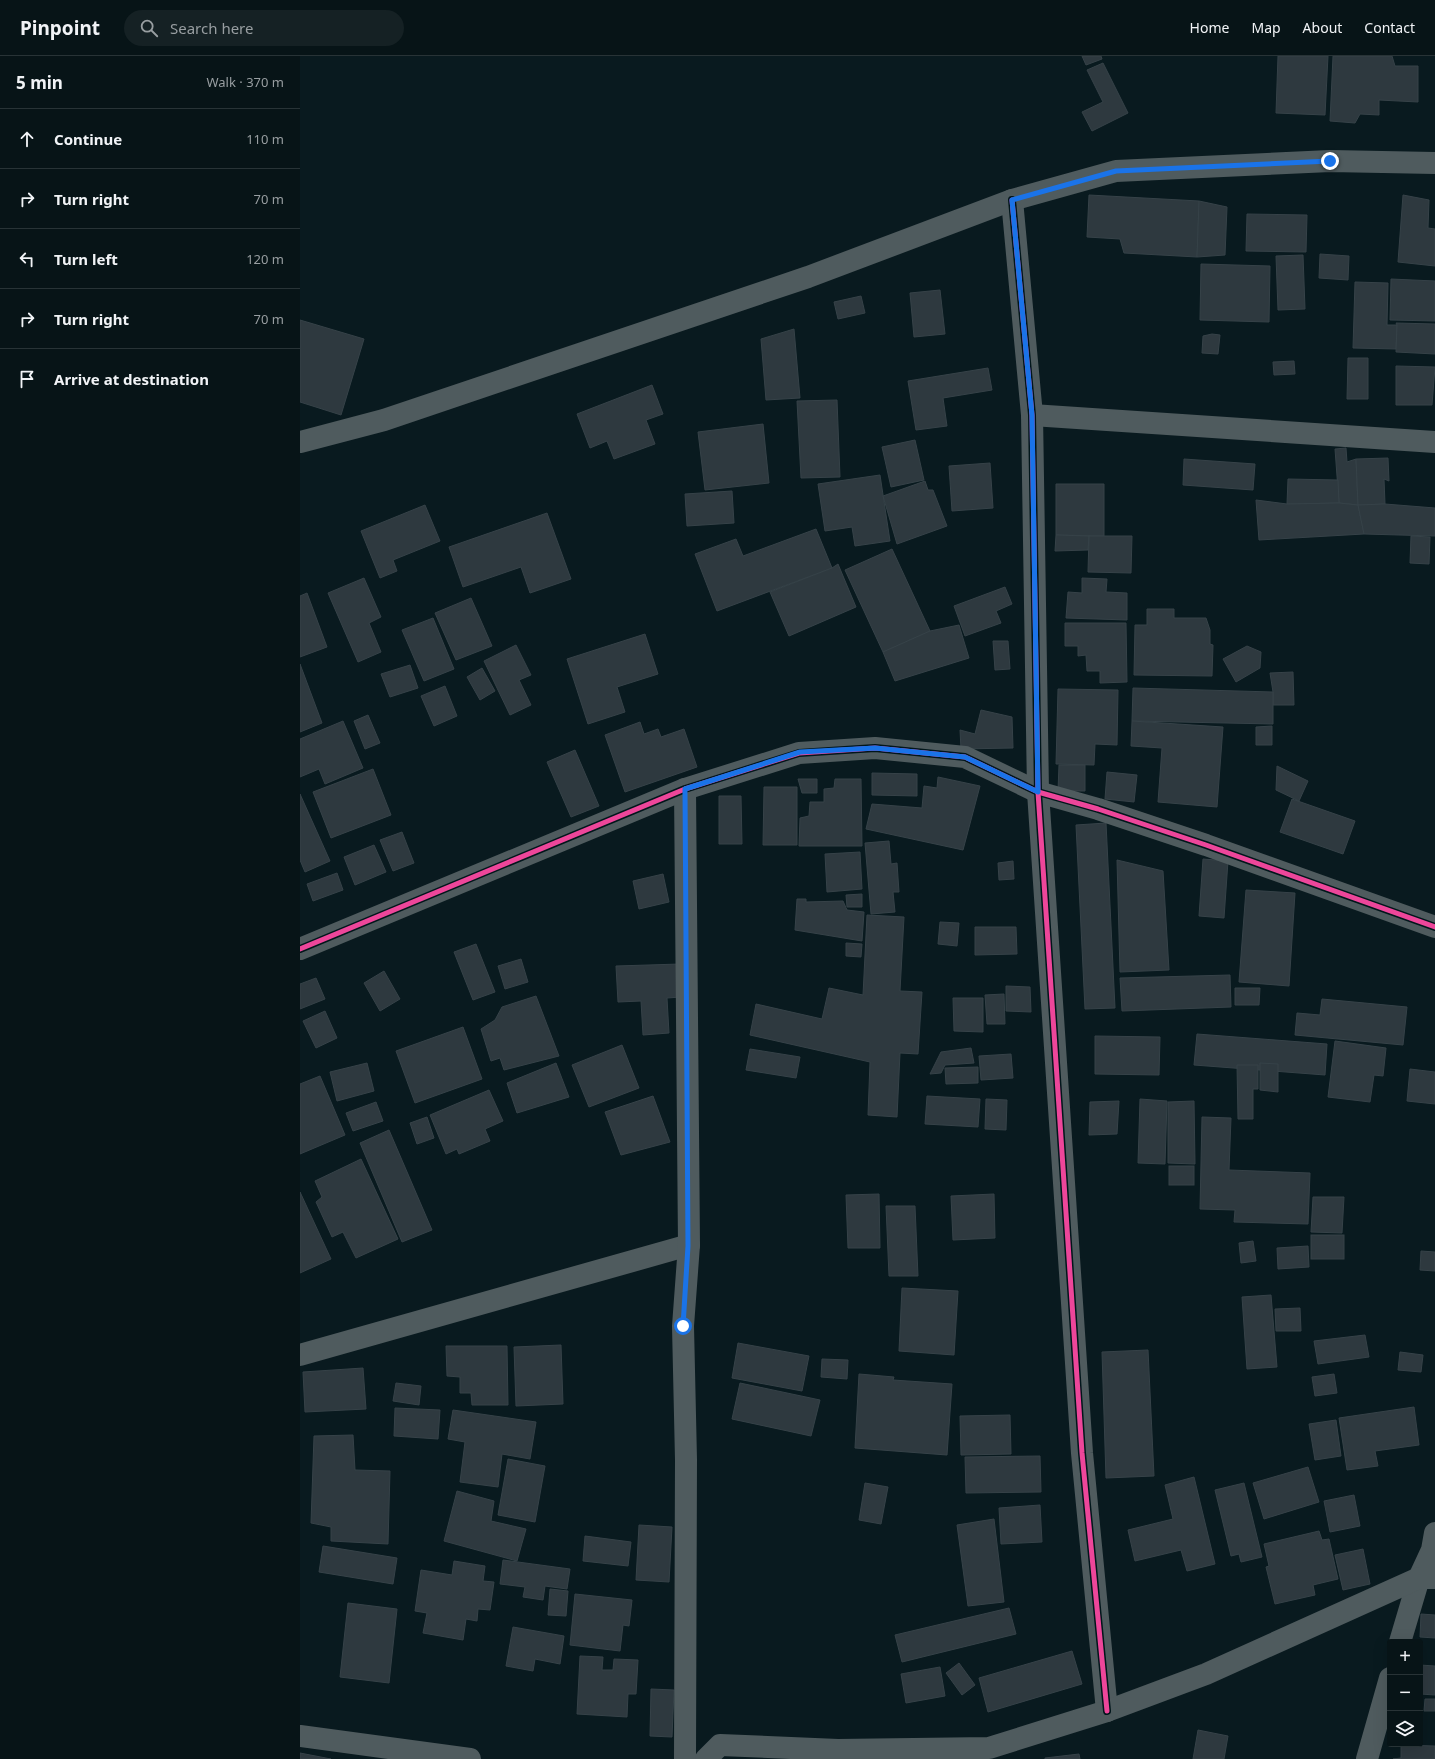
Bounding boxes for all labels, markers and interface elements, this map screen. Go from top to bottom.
search box [124,10,404,46]
text: Pinpoint [20,15,100,41]
icon: search [138,17,160,39]
text: Search here [170,18,253,38]
text: Home [1190,18,1229,37]
text: Map [1251,18,1281,37]
text: About [1303,18,1342,37]
text: Contact [1364,18,1415,37]
text: 5 min [16,71,63,94]
text: Walk · 370 m [206,73,284,91]
icon: ahead [16,128,38,150]
text: Continue [54,129,122,149]
text: 110 m [246,130,284,148]
route end [1321,152,1339,170]
icon: right [16,188,38,210]
text: Turn right [54,189,129,209]
text: 70 m [254,190,284,208]
icon: left [16,248,38,270]
text: Turn left [54,249,118,269]
text: 120 m [246,250,284,268]
icon: right [16,308,38,330]
text: Turn right [54,309,129,329]
text: 70 m [254,310,284,328]
icon: arrive [16,368,38,390]
text: Arrive at destination [54,369,209,389]
route start [674,1317,692,1335]
map controls [1387,1639,1423,1747]
button: + [1387,1639,1423,1675]
button: − [1387,1675,1423,1711]
button: layers [1387,1711,1423,1747]

